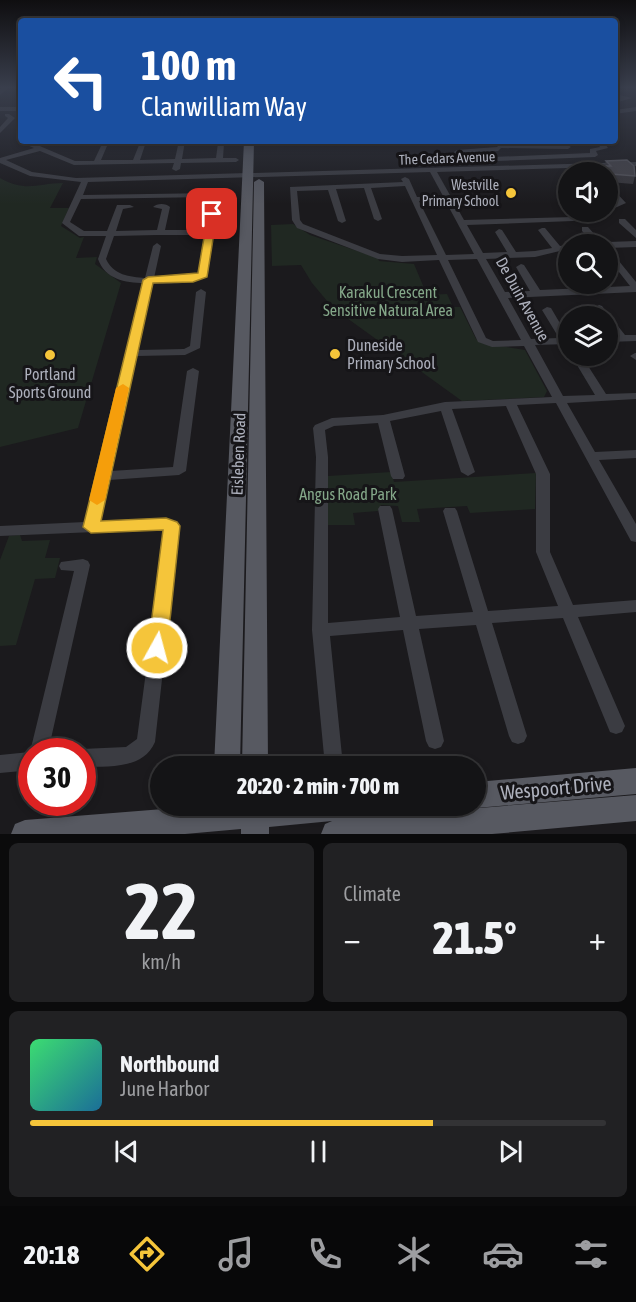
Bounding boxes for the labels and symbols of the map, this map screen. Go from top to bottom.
street label: The Cedars Avenue [399,148,495,168]
place label: Westville Primary School [422,177,499,209]
marker: Westville Primary School [504,186,518,200]
pin [186,188,237,239]
street label: De Duin Avenue [493,254,553,344]
park label: Karakul Crescent Sensitive Natural Area [323,283,453,319]
place label: Duneside Primary School [347,336,436,373]
marker: Duneside Primary School [328,347,342,361]
marker: Portland Sports Ground [43,348,57,362]
place label: Portland Sports Ground [9,365,91,402]
street label: Eisleben Road [228,412,248,496]
park label: Angus Road Park [299,485,397,504]
position arrow [125,616,189,680]
speed limit sign: 30 [18,738,96,816]
street label: Wespoort Drive [499,771,612,804]

